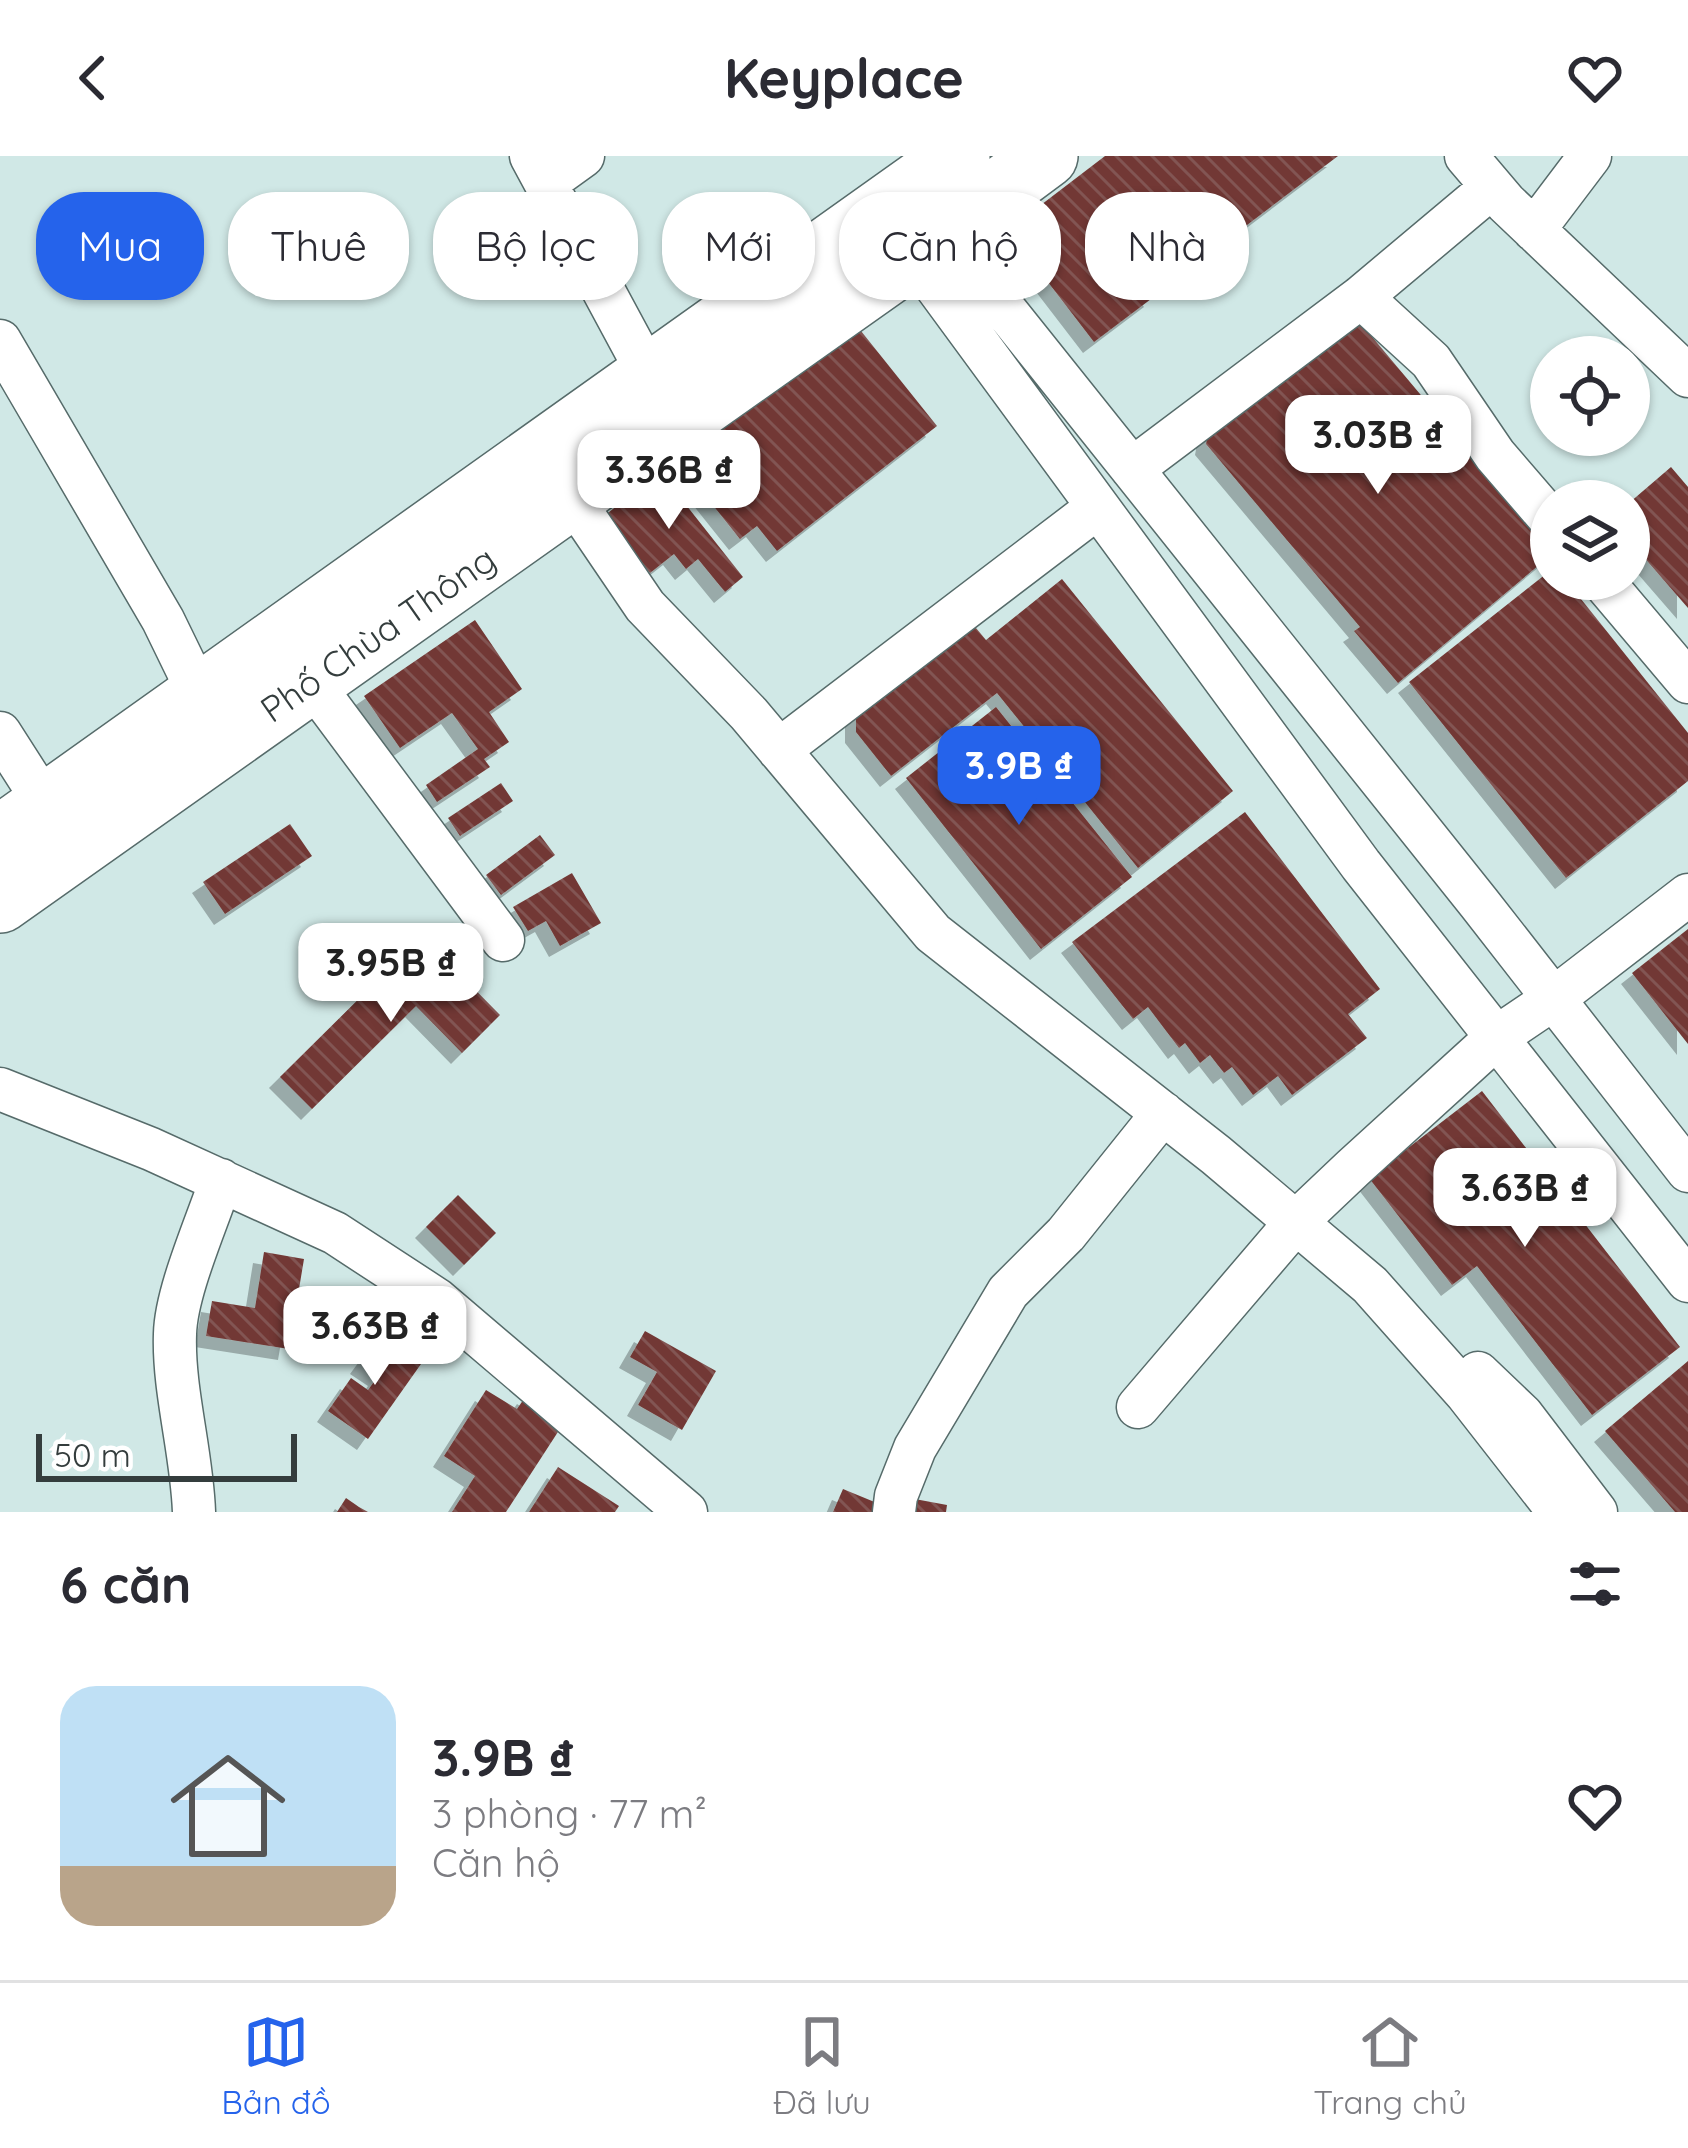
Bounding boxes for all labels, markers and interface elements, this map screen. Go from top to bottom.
text: Keyplace [724,44,964,112]
icon: back [60,45,126,111]
icon: heart [1562,45,1628,111]
chip: Mua [36,192,204,300]
chip: Thuê [228,192,409,300]
chip: Bộ lọc [433,192,638,300]
chip: Mới [662,192,815,300]
chip: Căn hộ [839,192,1061,300]
chip: Nhà [1085,192,1249,300]
map controls [1530,336,1650,600]
button: locate [1530,336,1650,456]
pin: 3.03B ₫ [1267,395,1489,497]
text: 3.03B ₫ [1312,409,1444,458]
pin: 3.36B ₫ [558,430,780,532]
text: 3.36B ₫ [604,444,734,493]
button: layers [1530,480,1650,600]
street label: Phố Chùa Thông [251,536,504,731]
pin: 3.9B ₫ [921,726,1117,828]
text: 3.9B ₫ [965,740,1073,789]
pin: 3.95B ₫ [280,923,502,1025]
text: 3.95B ₫ [325,937,457,986]
pin: 3.63B ₫ [1414,1148,1636,1250]
text: 3.63B ₫ [1460,1162,1590,1211]
pin: 3.63B ₫ [264,1286,486,1388]
text: 3.63B ₫ [310,1300,440,1349]
scale bar [36,1428,297,1481]
text: 50 m [54,1434,131,1475]
icon: filters [1562,1551,1628,1617]
text: 6 căn [60,1552,191,1616]
text: 3.9B ₫ [432,1725,574,1789]
icon: home [156,1734,300,1878]
icon: heart [1562,1773,1628,1839]
text: 3 phòng · 77 m² [432,1789,707,1838]
text: Căn hộ [432,1838,560,1887]
tab: Bản đồ [221,2009,331,2122]
tab: Đã lưu [773,2009,871,2122]
tab: Trang chủ [1313,2009,1467,2122]

